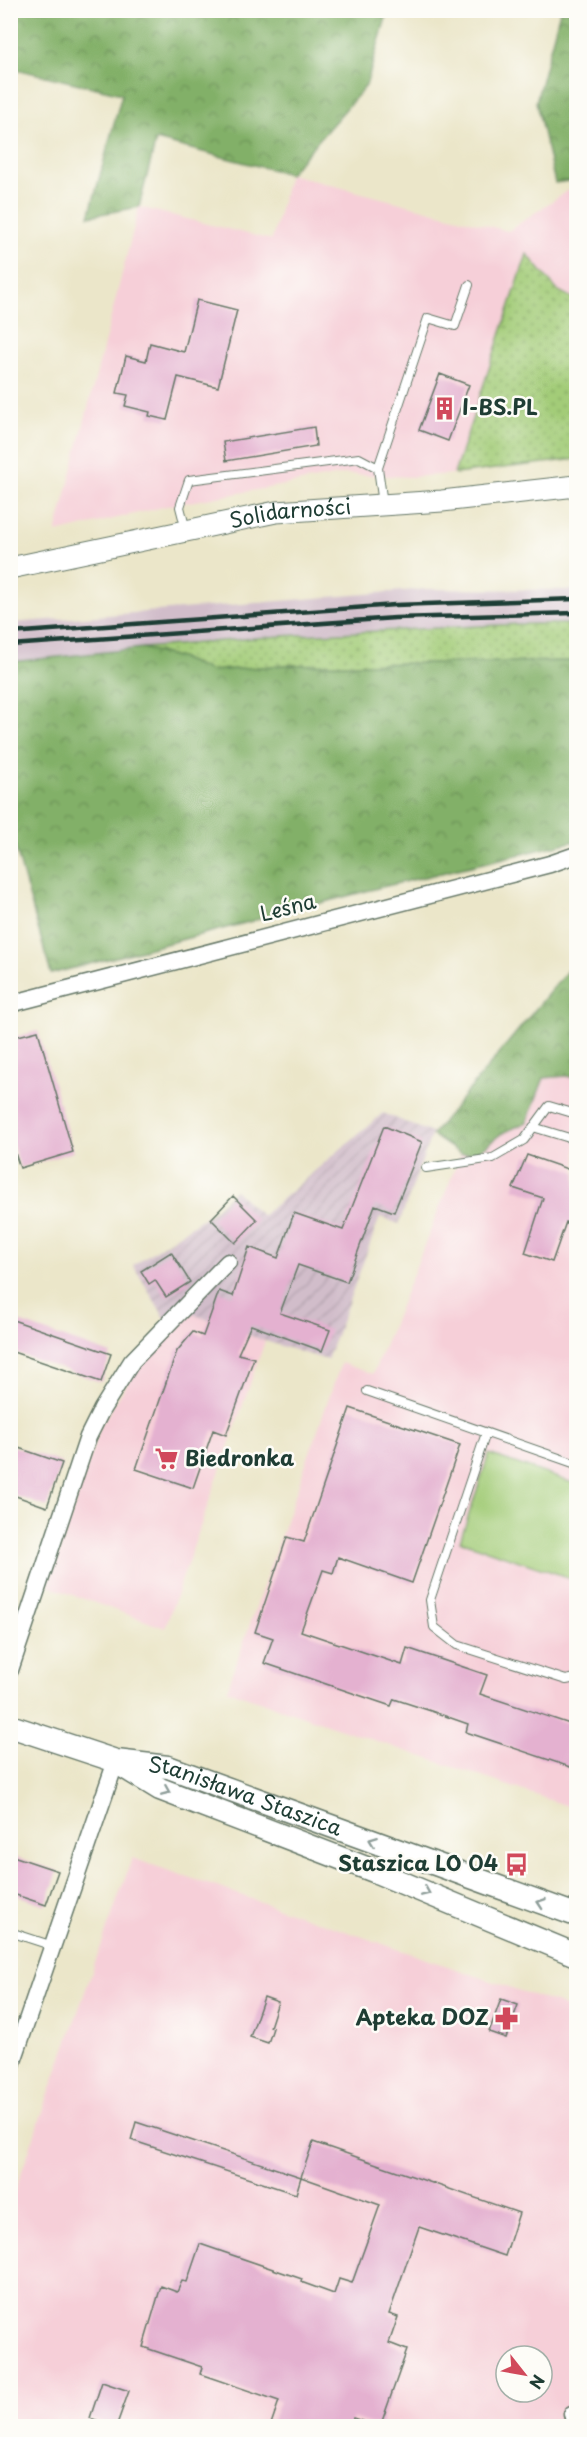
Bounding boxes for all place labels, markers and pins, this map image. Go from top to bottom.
place label: I-BS.PL [462,390,538,422]
building icon: I-BS.PL [431,395,457,421]
place label: Biedronka [185,1441,294,1473]
supermarket icon: Biedronka [154,1446,180,1472]
place label: Staszica LO 04 [338,1846,498,1878]
bus stop icon: Staszica LO 04 [503,1851,529,1877]
place label: Apteka DOZ [356,2000,489,2032]
pharmacy icon: Apteka DOZ [494,2005,520,2031]

